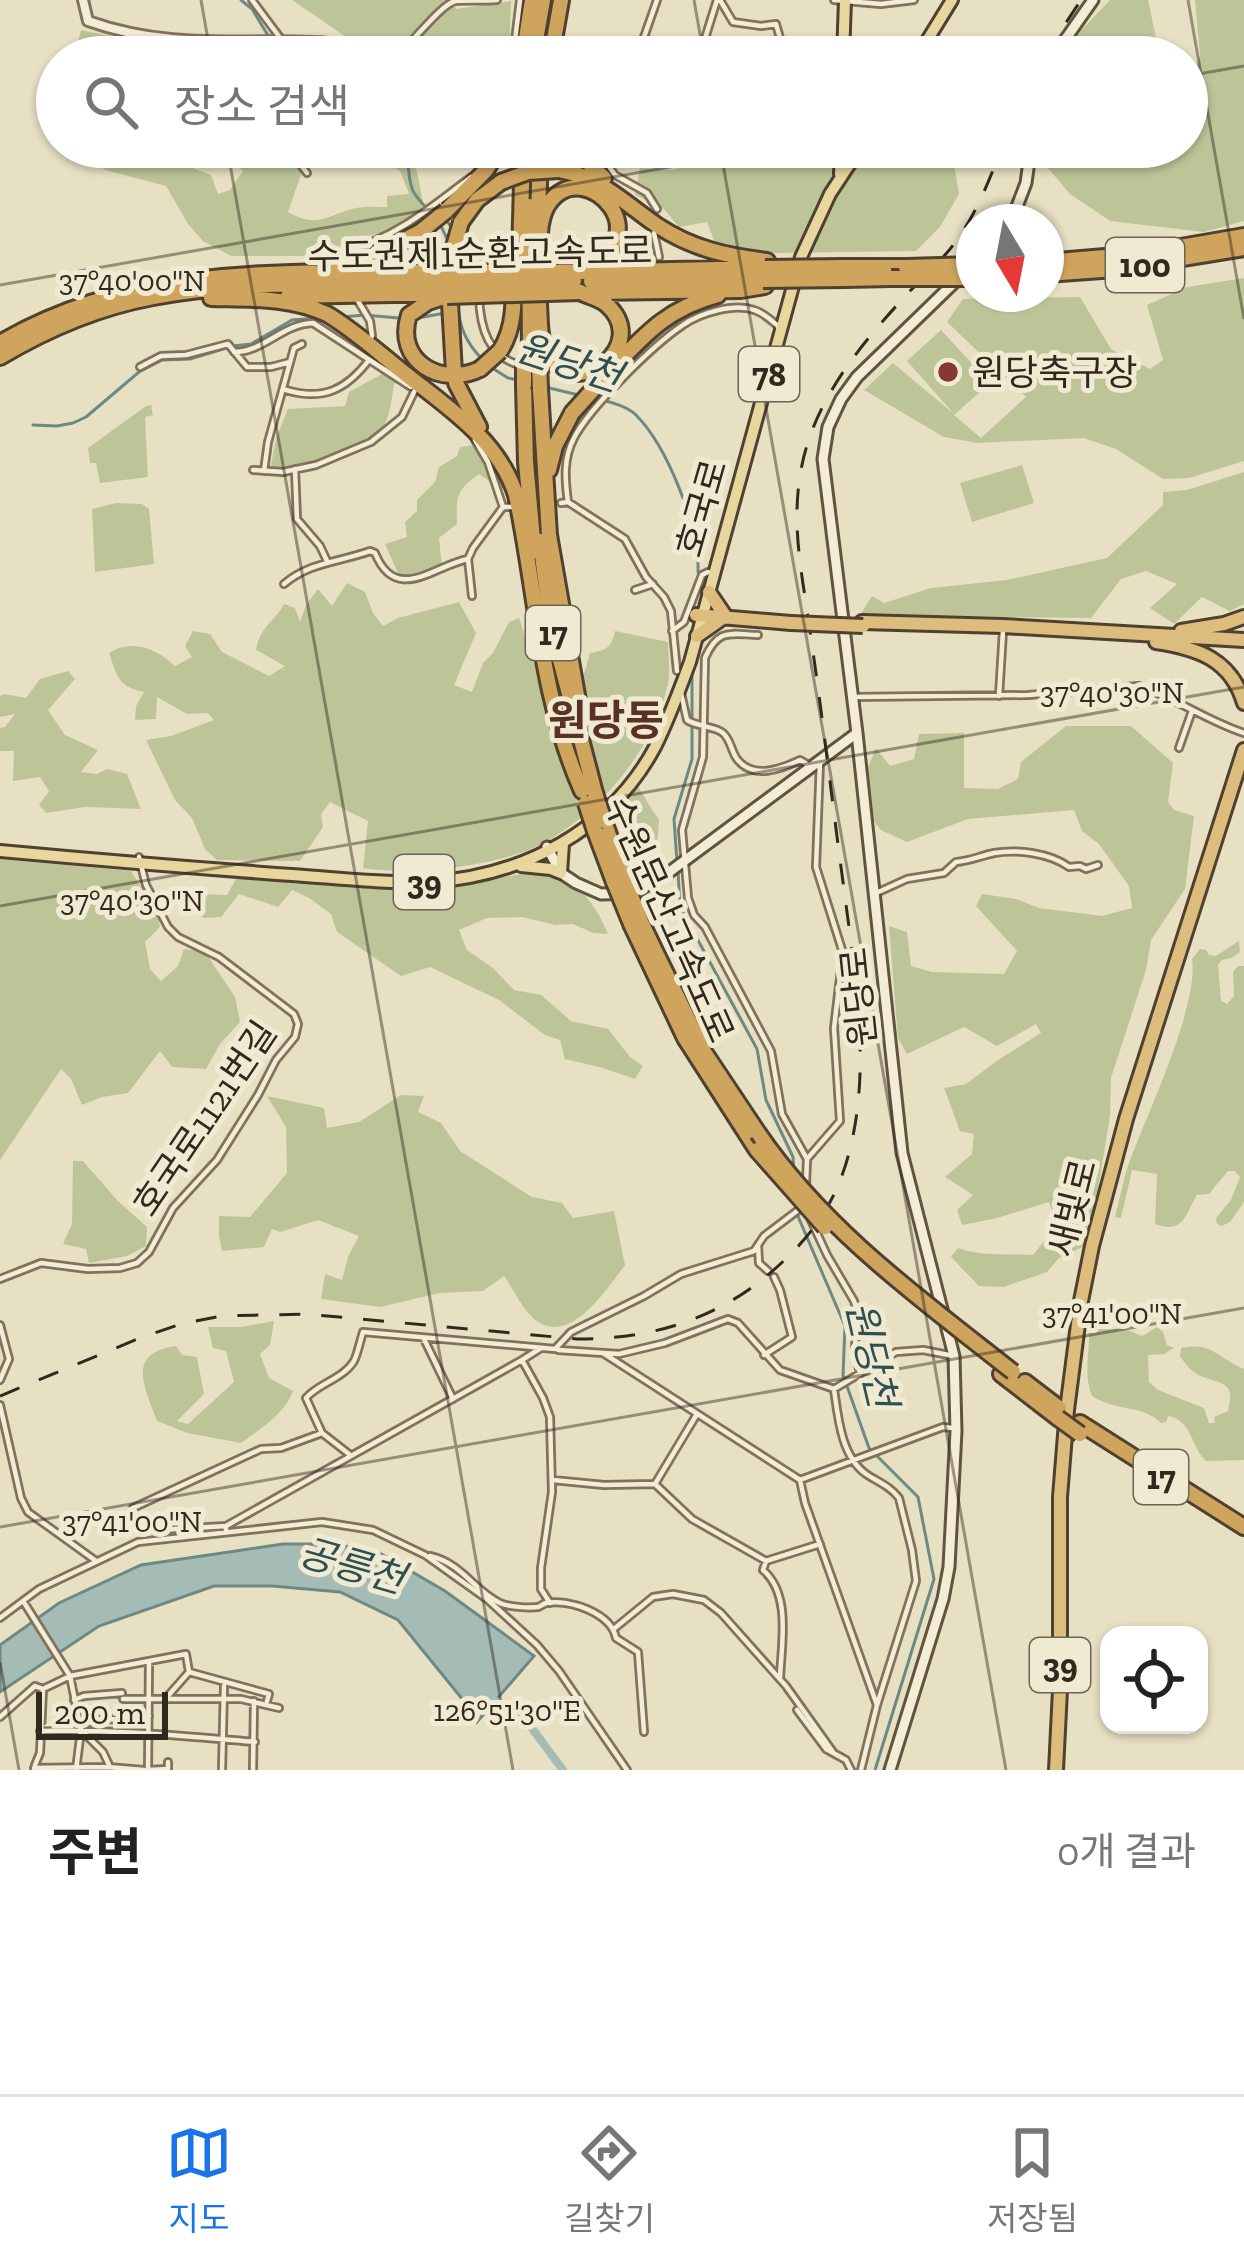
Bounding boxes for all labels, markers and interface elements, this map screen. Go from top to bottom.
search box [36,36,1208,168]
icon: search [78,69,144,135]
text: 장소 검색 [174,80,350,134]
north arrow [956,204,1064,312]
street label: 수도권제1순환고속도로 [307,229,653,278]
road number: 100 [1106,238,1184,292]
text: 37°40'00"N [59,263,205,299]
water label: 원당천 [510,323,631,403]
road number: 78 [739,347,799,401]
place label: 원당축구장 [972,351,1138,394]
marker: 원당축구장 [935,359,961,385]
street label: 호국로 [667,454,736,562]
road number: 17 [526,606,580,660]
text: 37°40'30"N [1040,675,1184,711]
district label: 원당동 [548,695,664,746]
street label: 수원문산고속도로 [596,789,743,1049]
road number: 39 [394,855,454,909]
text: 37°40'30"N [60,883,204,919]
street label: 원당로 [832,945,885,1049]
street label: 호국로1121번길 [123,1013,285,1224]
street label: 새빛로 [1040,1155,1105,1262]
water label: 원당천 [837,1296,907,1416]
text: 37°41'00"N [1042,1296,1182,1332]
road number: 17 [1134,1450,1188,1504]
text: 37°41'00"N [62,1504,202,1540]
water label: 공릉천 [294,1528,414,1604]
map controls [1100,1626,1208,1734]
button: locate [1100,1626,1208,1734]
road number: 39 [1030,1638,1090,1692]
scale bar [36,1686,168,1739]
text: 200 m [54,1693,145,1732]
text: 126°51'30"E [433,1693,581,1729]
text: 주변 [48,1822,142,1883]
text: 0개 결과 [1057,1828,1196,1875]
tab: 지도 [166,2120,232,2240]
tab: 길찾기 [564,2120,655,2240]
tab: 저장됨 [987,2120,1078,2240]

